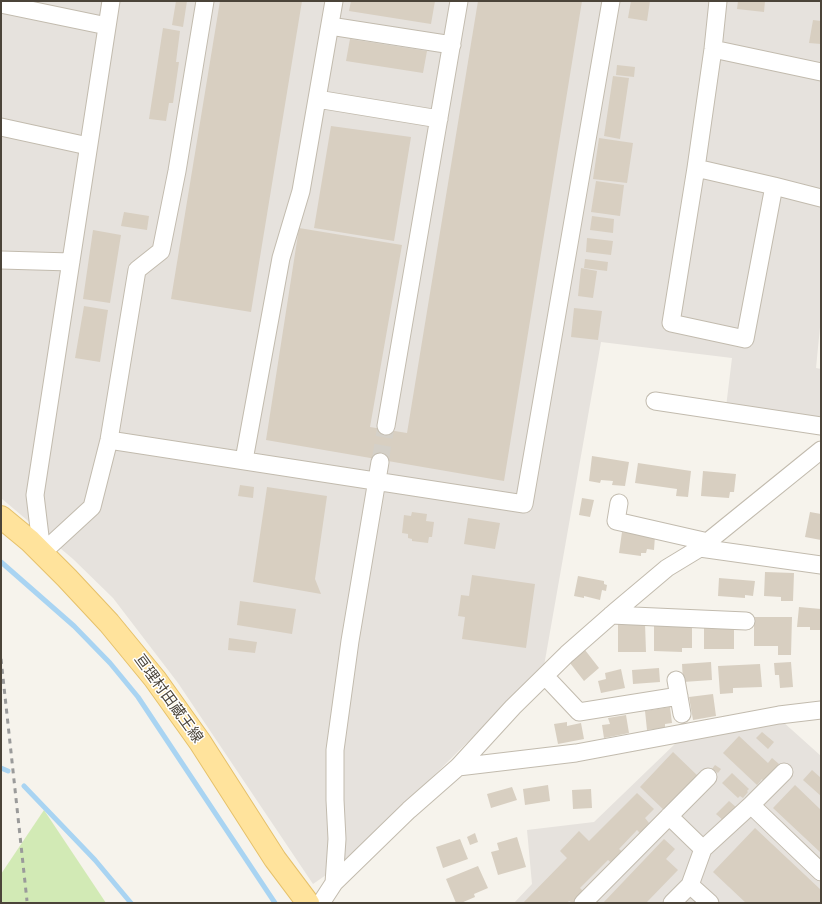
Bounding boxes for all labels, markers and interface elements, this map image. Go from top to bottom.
street label: 亘理村田蔵王線 [130,651,206,747]

